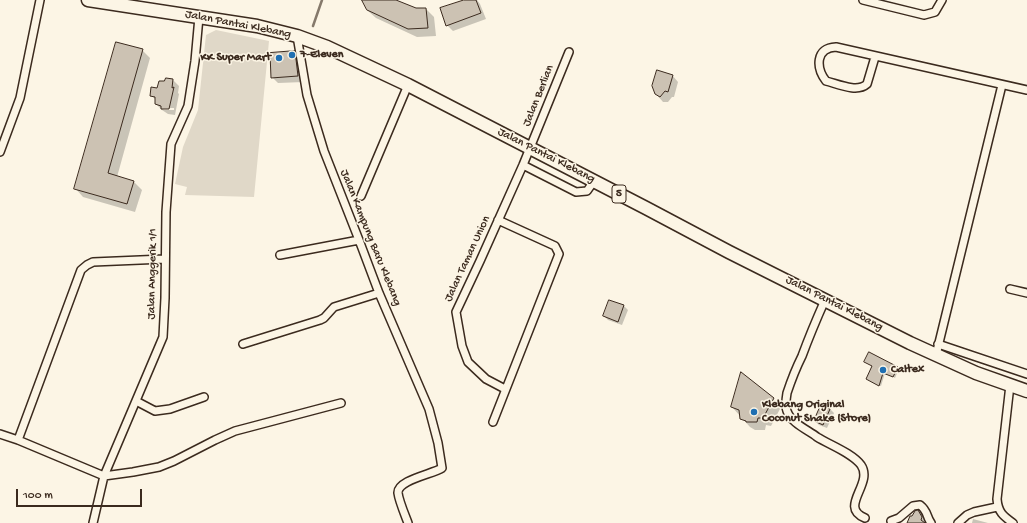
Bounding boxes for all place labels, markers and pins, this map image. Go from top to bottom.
place label: 7-Eleven [300,48,344,62]
marker: 7-Eleven [287,50,297,60]
place label: KK Super Mart [200,51,271,65]
marker: KK Super Mart [274,53,284,63]
place label: Caltex [891,363,924,377]
marker: Caltex [878,365,888,375]
place label: Klebang Original Coconut Shake (Store) [762,398,871,426]
marker: Klebang Original Coconut Shake (Store) [749,407,759,417]

